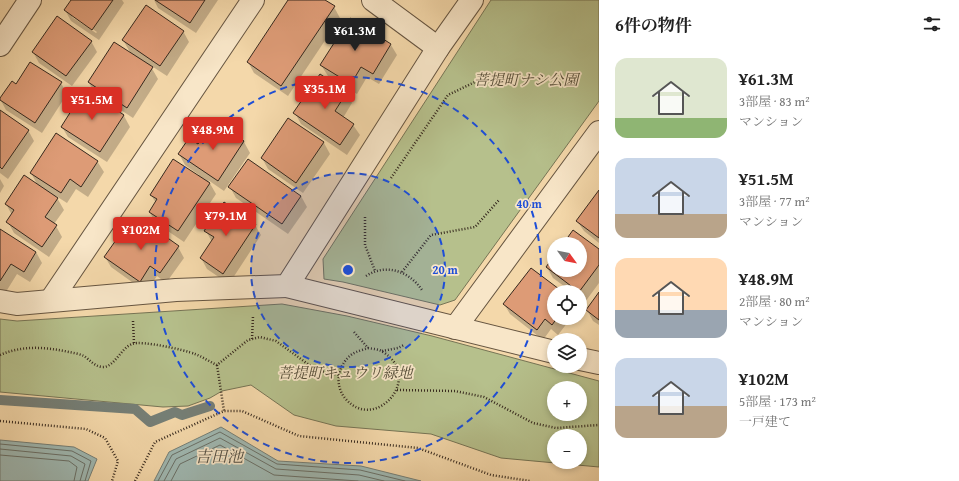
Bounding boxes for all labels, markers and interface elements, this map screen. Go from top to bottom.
text: 6件の物件 [615,12,692,37]
icon: filters [921,13,943,35]
pin: ¥61.3M [322,18,388,52]
text: ¥61.3M [334,21,376,40]
text: ¥61.3M [739,66,794,91]
park label: 菩提町ナシ公園 [474,69,581,90]
icon: home [647,74,695,122]
pin: ¥35.1M [292,76,358,110]
text: ¥35.1M [304,79,346,98]
pin: ¥51.5M [59,87,125,121]
text: ¥51.5M [71,90,113,109]
text: 3部屋 · 83 m² [739,92,810,111]
text: マンション [739,112,803,131]
pin: ¥48.9M [180,117,246,151]
text: ¥48.9M [192,120,234,139]
text: ¥51.5M [739,166,794,191]
icon: home [647,174,695,222]
text: 3部屋 · 77 m² [739,192,810,211]
text: 40 m [516,195,542,212]
pin: ¥79.1M [193,203,259,237]
text: ¥79.1M [205,206,247,225]
text: マンション [739,212,803,231]
pin: ¥102M [113,217,169,251]
text: ¥102M [122,220,160,239]
north arrow [547,237,587,277]
map controls [547,237,587,469]
text: 20 m [432,261,458,278]
centre of rings [341,263,355,277]
text: ¥48.9M [739,266,794,291]
icon: home [647,274,695,322]
button: locate [547,285,587,325]
text: 2部屋 · 80 m² [739,292,810,311]
text: マンション [739,312,803,331]
button: layers [547,333,587,373]
park label: 菩提町キュウリ緑地 [277,362,414,383]
text: ¥102M [739,366,789,391]
icon: home [647,374,695,422]
button: + [547,381,587,421]
text: 5部屋 · 173 m² [739,392,816,411]
text: 一戸建て [739,412,791,431]
button: − [547,429,587,469]
water label: 吉田池 [195,444,245,468]

